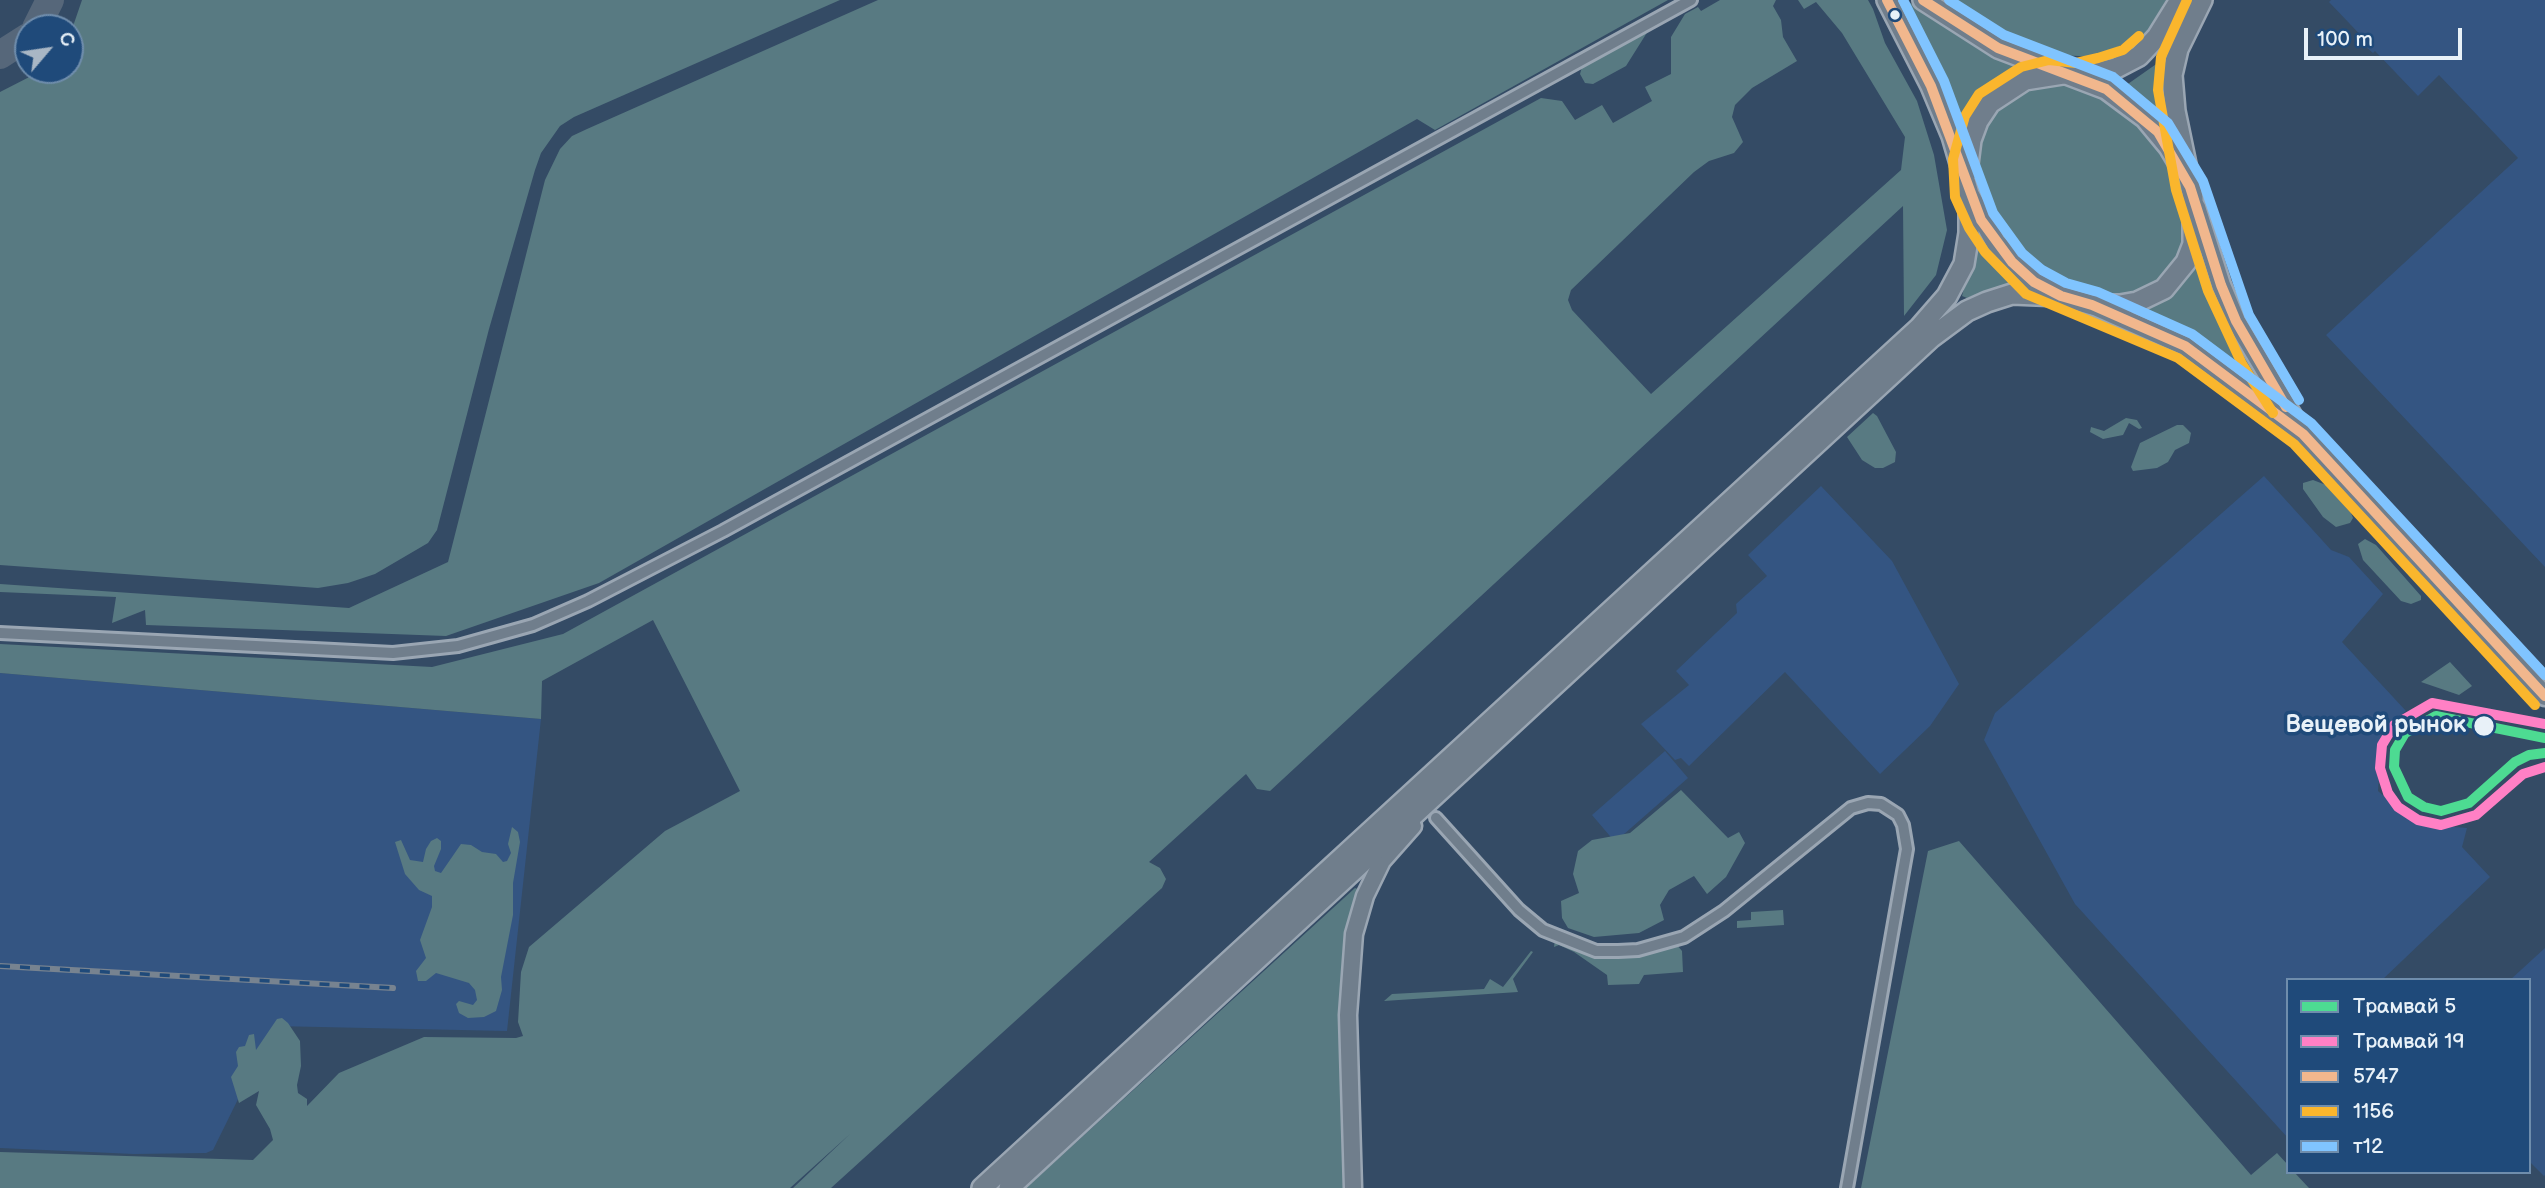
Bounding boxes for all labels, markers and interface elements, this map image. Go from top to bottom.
unlabelled marker [1888,8,1902,22]
north arrow [14,14,84,84]
scale bar [2307,14,2464,58]
text: 100 m [2317,27,2373,52]
text: С [53,28,79,51]
place label: Вещевой рынок [2285,712,2466,740]
marker: Вещевой рынок [2472,714,2496,738]
legend [2286,978,2531,1174]
text: Трамвай 5 [2353,994,2456,1019]
text: Трамвай 19 [2353,1029,2465,1054]
text: 5747 [2353,1064,2398,1089]
text: 1156 [2353,1099,2394,1124]
text: т12 [2353,1134,2383,1159]

